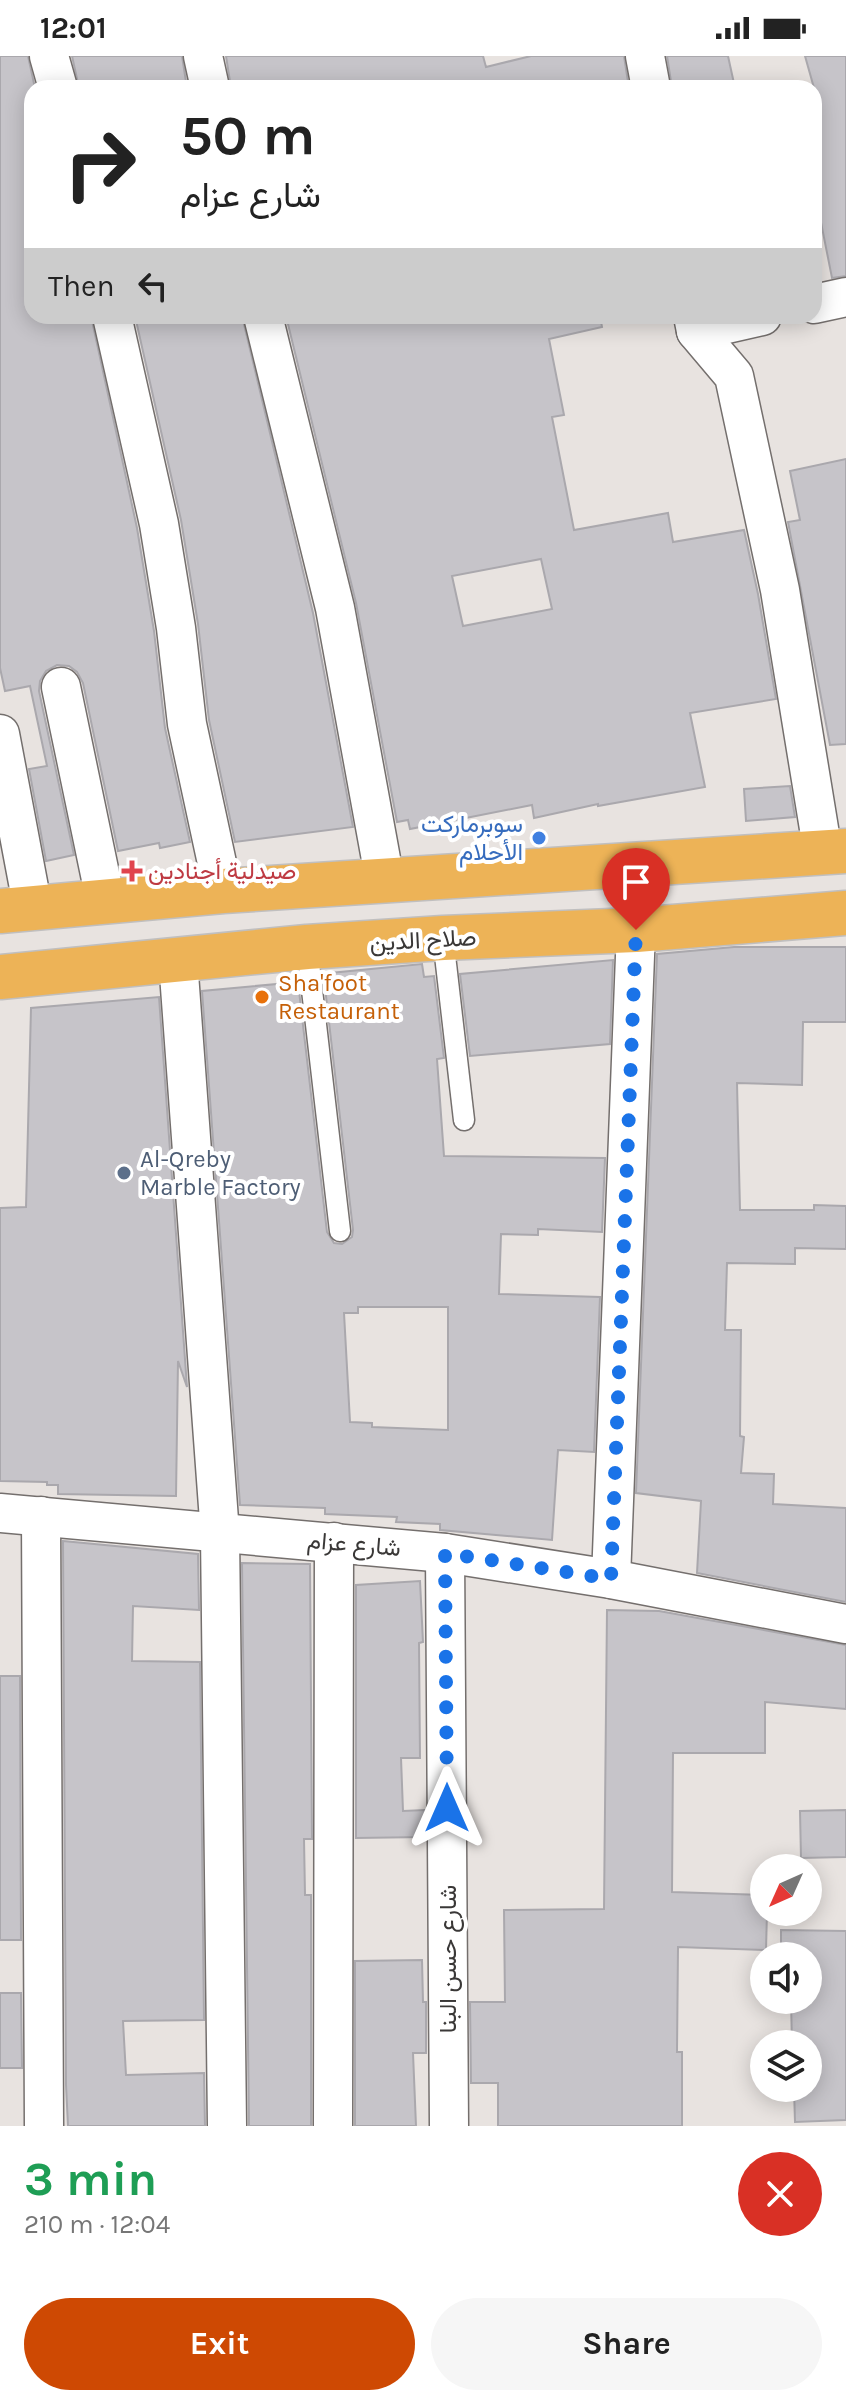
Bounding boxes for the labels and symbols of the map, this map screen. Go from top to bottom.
place label: سوبرماركت الأحلام [421,810,523,868]
marker: سوبرماركت الأحلام [530,829,548,847]
pin [602,848,670,930]
place label: صيدلية أجنادين [148,857,296,885]
marker: صيدلية أجنادين [123,862,141,880]
street label: صلاح الدين [369,923,477,959]
place label: Sha'foot Restaurant [278,969,400,1025]
marker: Sha'foot Restaurant [253,988,271,1006]
place label: Al-Qreby Marble Factory [140,1145,301,1201]
marker: Al-Qreby Marble Factory [115,1164,133,1182]
street label: شارع عزام [306,1526,402,1564]
position arrow [405,1766,489,1850]
north arrow [750,1854,822,1926]
street label: شارع حسن البنا [434,1885,464,2033]

